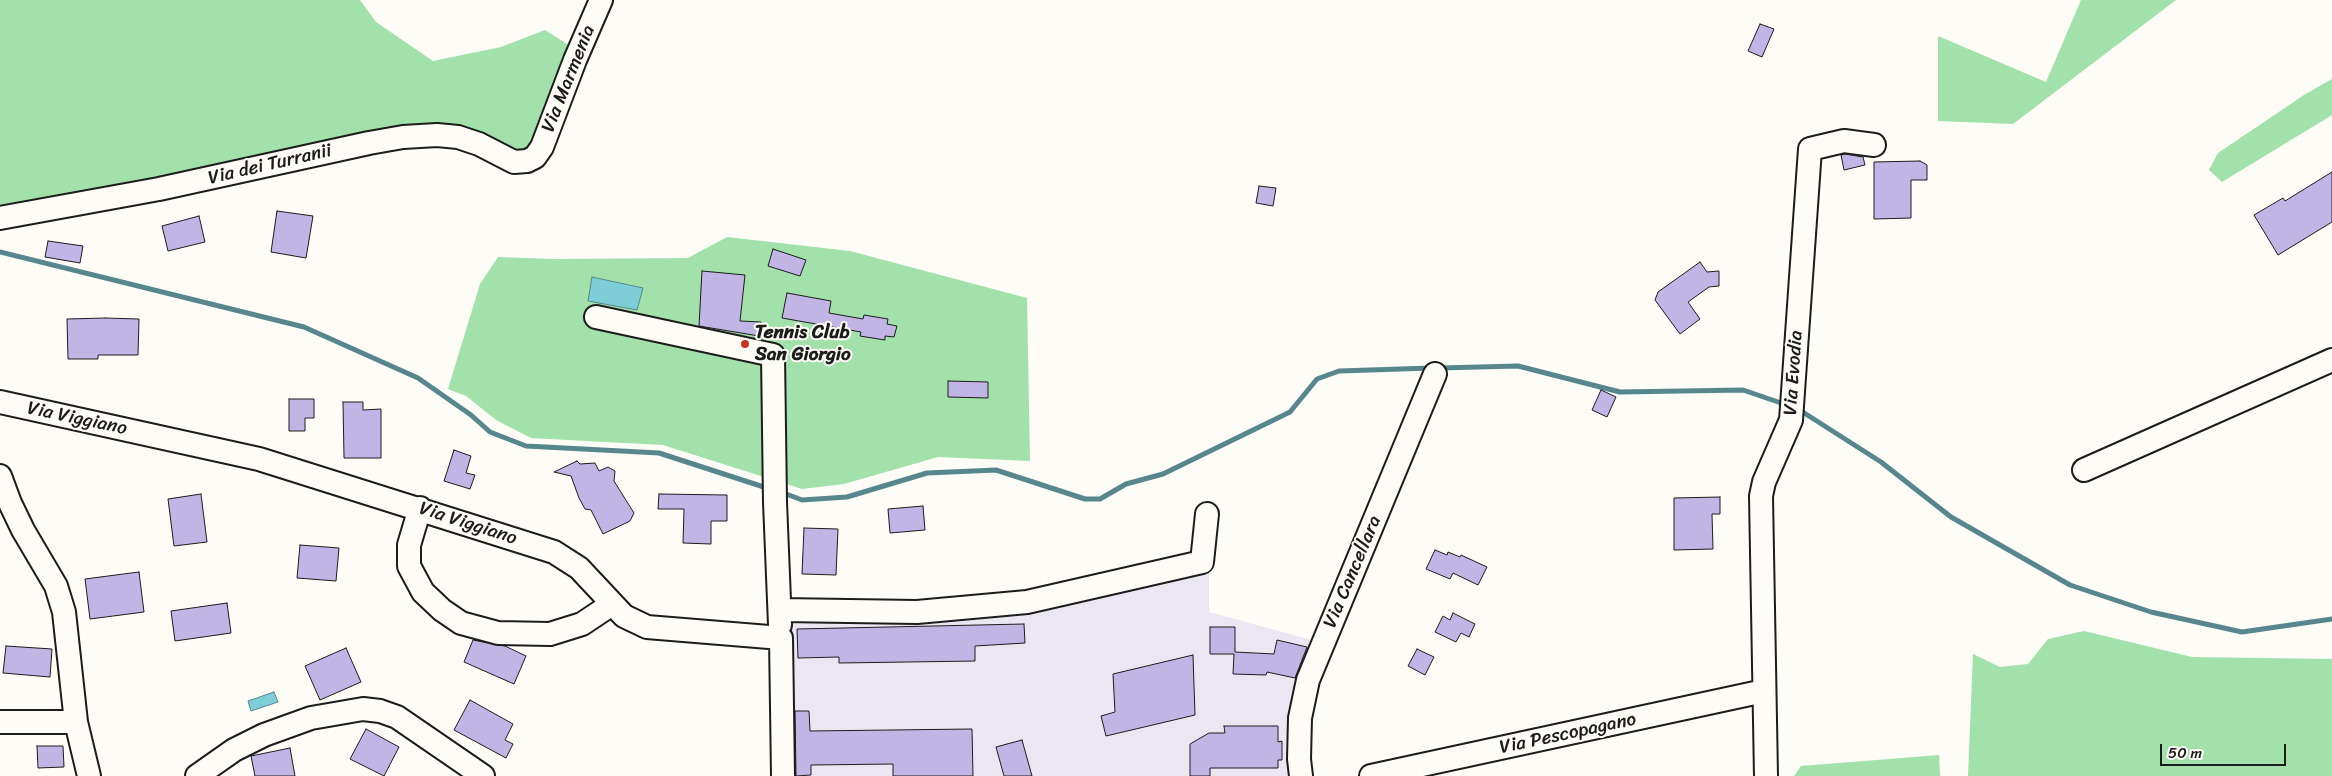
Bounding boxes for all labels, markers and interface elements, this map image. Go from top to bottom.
street label: Via Marmenia [537,22,601,136]
street label: Via dei Turranii [206,140,334,190]
place label: Tennis Club San Giorgio [755,322,851,366]
street label: Via Evodia [1780,330,1808,416]
marker: Tennis Club San Giorgio [739,338,751,350]
street label: Via Viggiano [25,397,129,441]
street label: Via Viggiano [416,497,520,551]
street label: Via Cancellara [1319,513,1387,631]
street label: Via Pescopagano [1498,708,1638,760]
scale bar [2162,734,2288,766]
text: 50 m [2168,740,2202,766]

